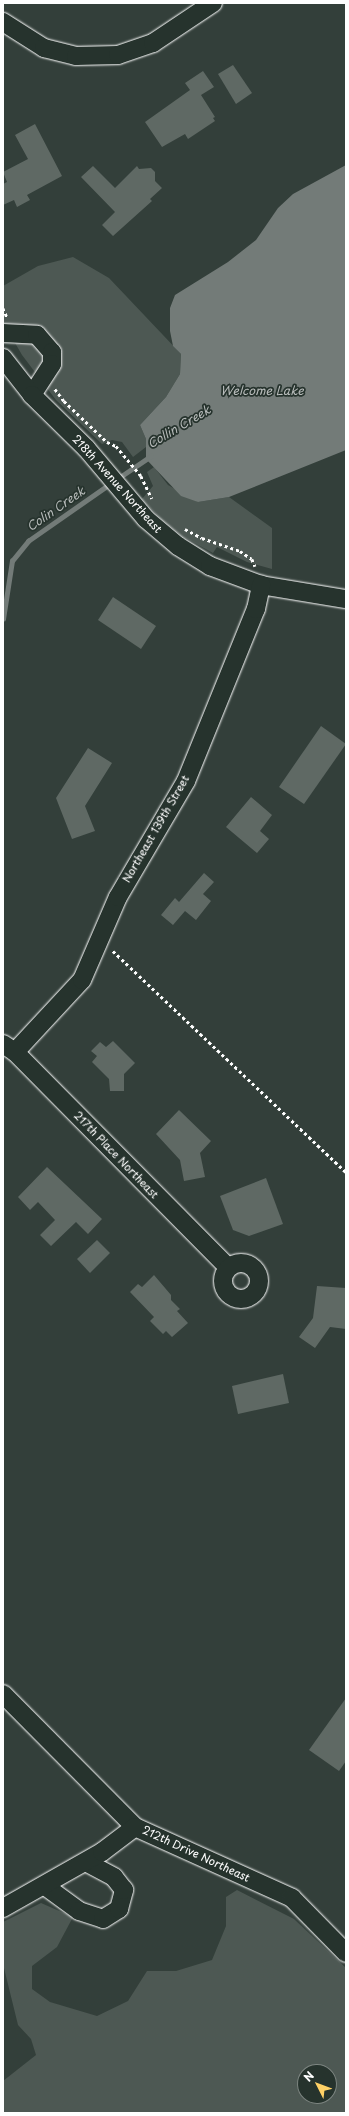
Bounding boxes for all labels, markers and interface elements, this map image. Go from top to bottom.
water label: Welcome Lake [220,384,304,398]
water label: Collin Creek [144,402,214,452]
street label: 218th Avenue Northeast [69,432,165,536]
water label: Colin Creek [24,483,88,535]
street label: Northeast 139th Street [120,773,192,885]
street label: 217th Place Northeast [71,1108,161,1202]
street label: 212th Drive Northeast [139,1823,253,1885]
north arrow [297,2064,337,2104]
text: N [299,2067,318,2085]

